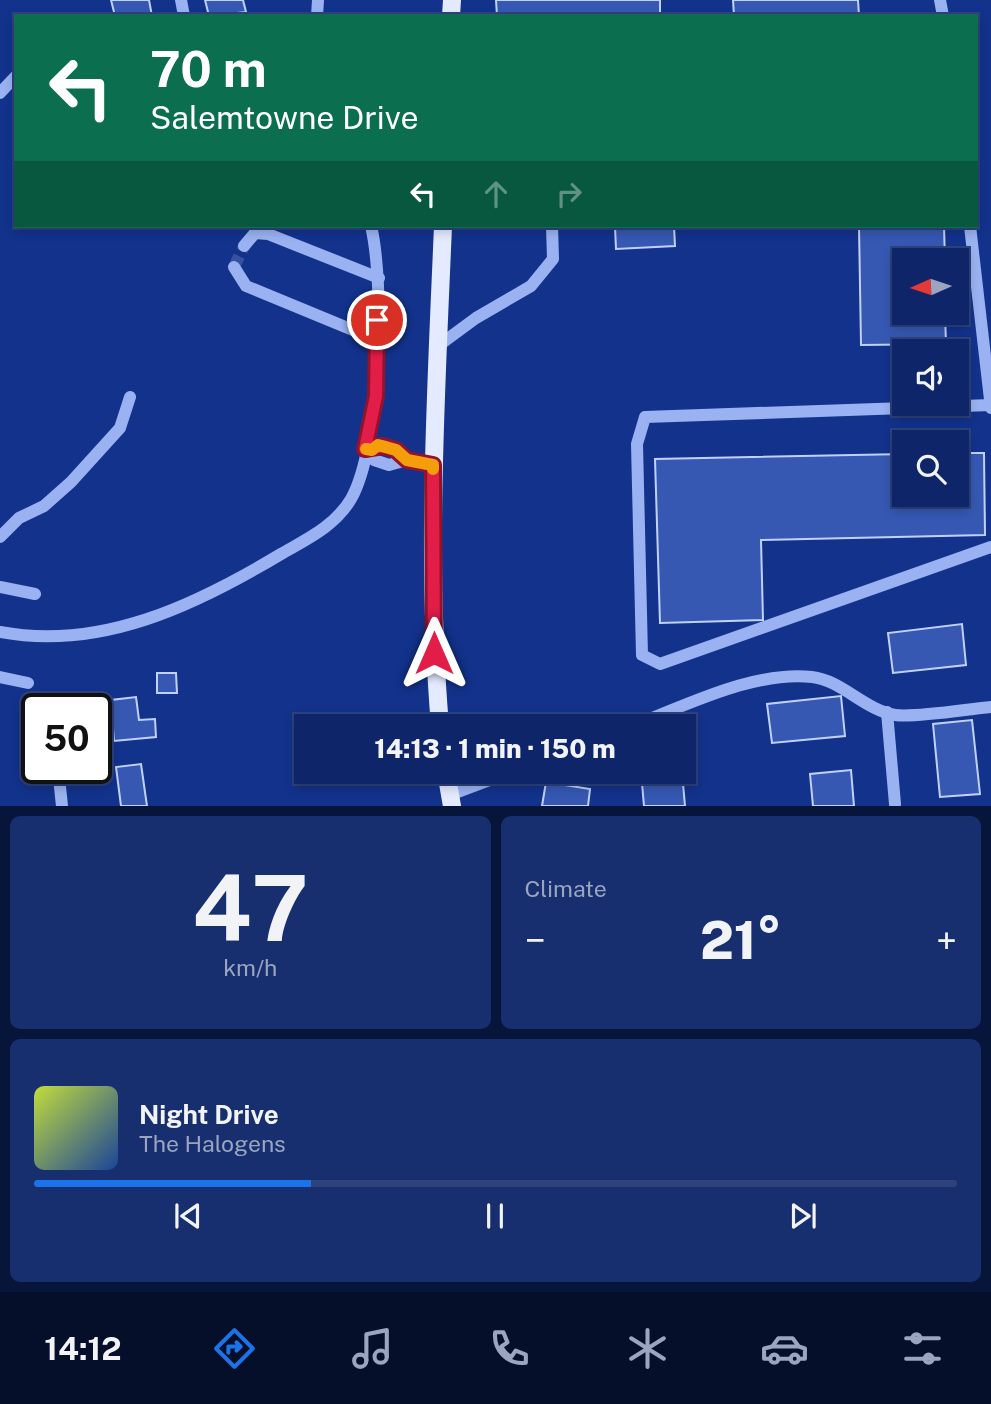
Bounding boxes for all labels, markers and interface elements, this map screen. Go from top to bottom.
text: 70 m [150,40,267,98]
icon: left [35,42,126,133]
text: Salemtowne Drive [150,99,419,136]
icon: left [404,175,442,213]
icon: ahead [477,175,515,213]
icon: right [550,175,588,213]
north arrow [892,248,970,326]
map controls [892,248,969,507]
pin [347,290,407,350]
icon: arrive [358,301,396,339]
button: sound [892,339,969,416]
button: search [892,430,969,507]
position arrow [397,616,471,690]
speed limit sign: 50 [21,693,112,784]
text: 14:13 · 1 min · 150 m [374,733,616,764]
text: 47 [192,855,309,961]
text: Climate [525,875,607,902]
text: 21° [700,910,782,971]
text: − [525,918,546,963]
text: + [936,918,957,963]
text: km/h [223,954,277,981]
text: Night Drive [139,1099,279,1130]
text: The Halogens [139,1130,286,1157]
icon: previous [169,1197,207,1235]
icon: pause [476,1197,514,1235]
icon: next [784,1197,822,1235]
icon: directions [210,1324,259,1373]
icon: music [348,1324,397,1373]
icon: phone [485,1324,534,1373]
icon: climate [623,1324,672,1373]
icon: car [760,1324,809,1373]
icon: filters [898,1324,947,1373]
text: 14:12 [44,1330,122,1367]

